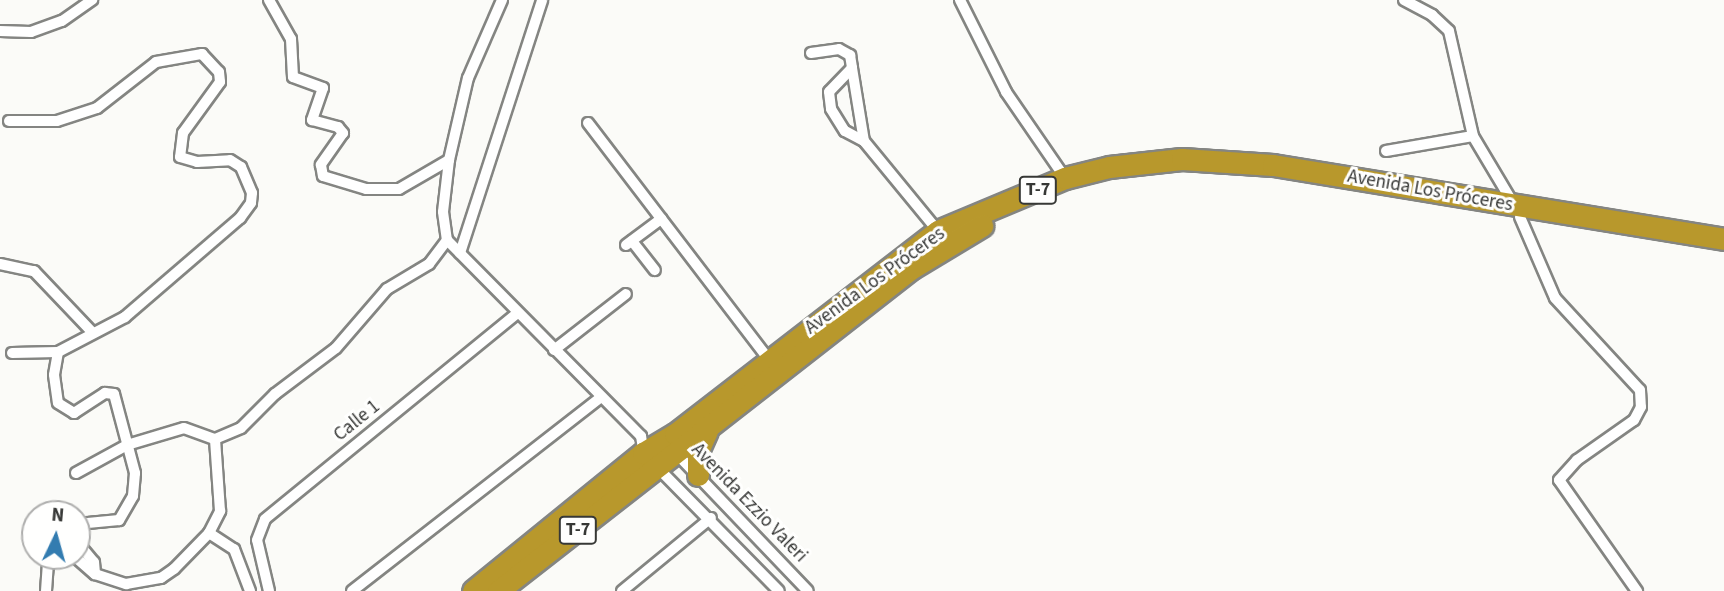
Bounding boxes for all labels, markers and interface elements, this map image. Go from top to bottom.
street label: Avenida Los Próceres [1346,165,1514,217]
road number: T-7 [1019,176,1057,204]
street label: Avenida Los Próceres [801,223,949,339]
street label: Calle 1 [329,396,385,446]
street label: Avenida Ezzio Valeri [686,439,812,567]
north arrow [21,500,91,570]
text: N [50,502,65,530]
road number: T-7 [559,516,597,544]

